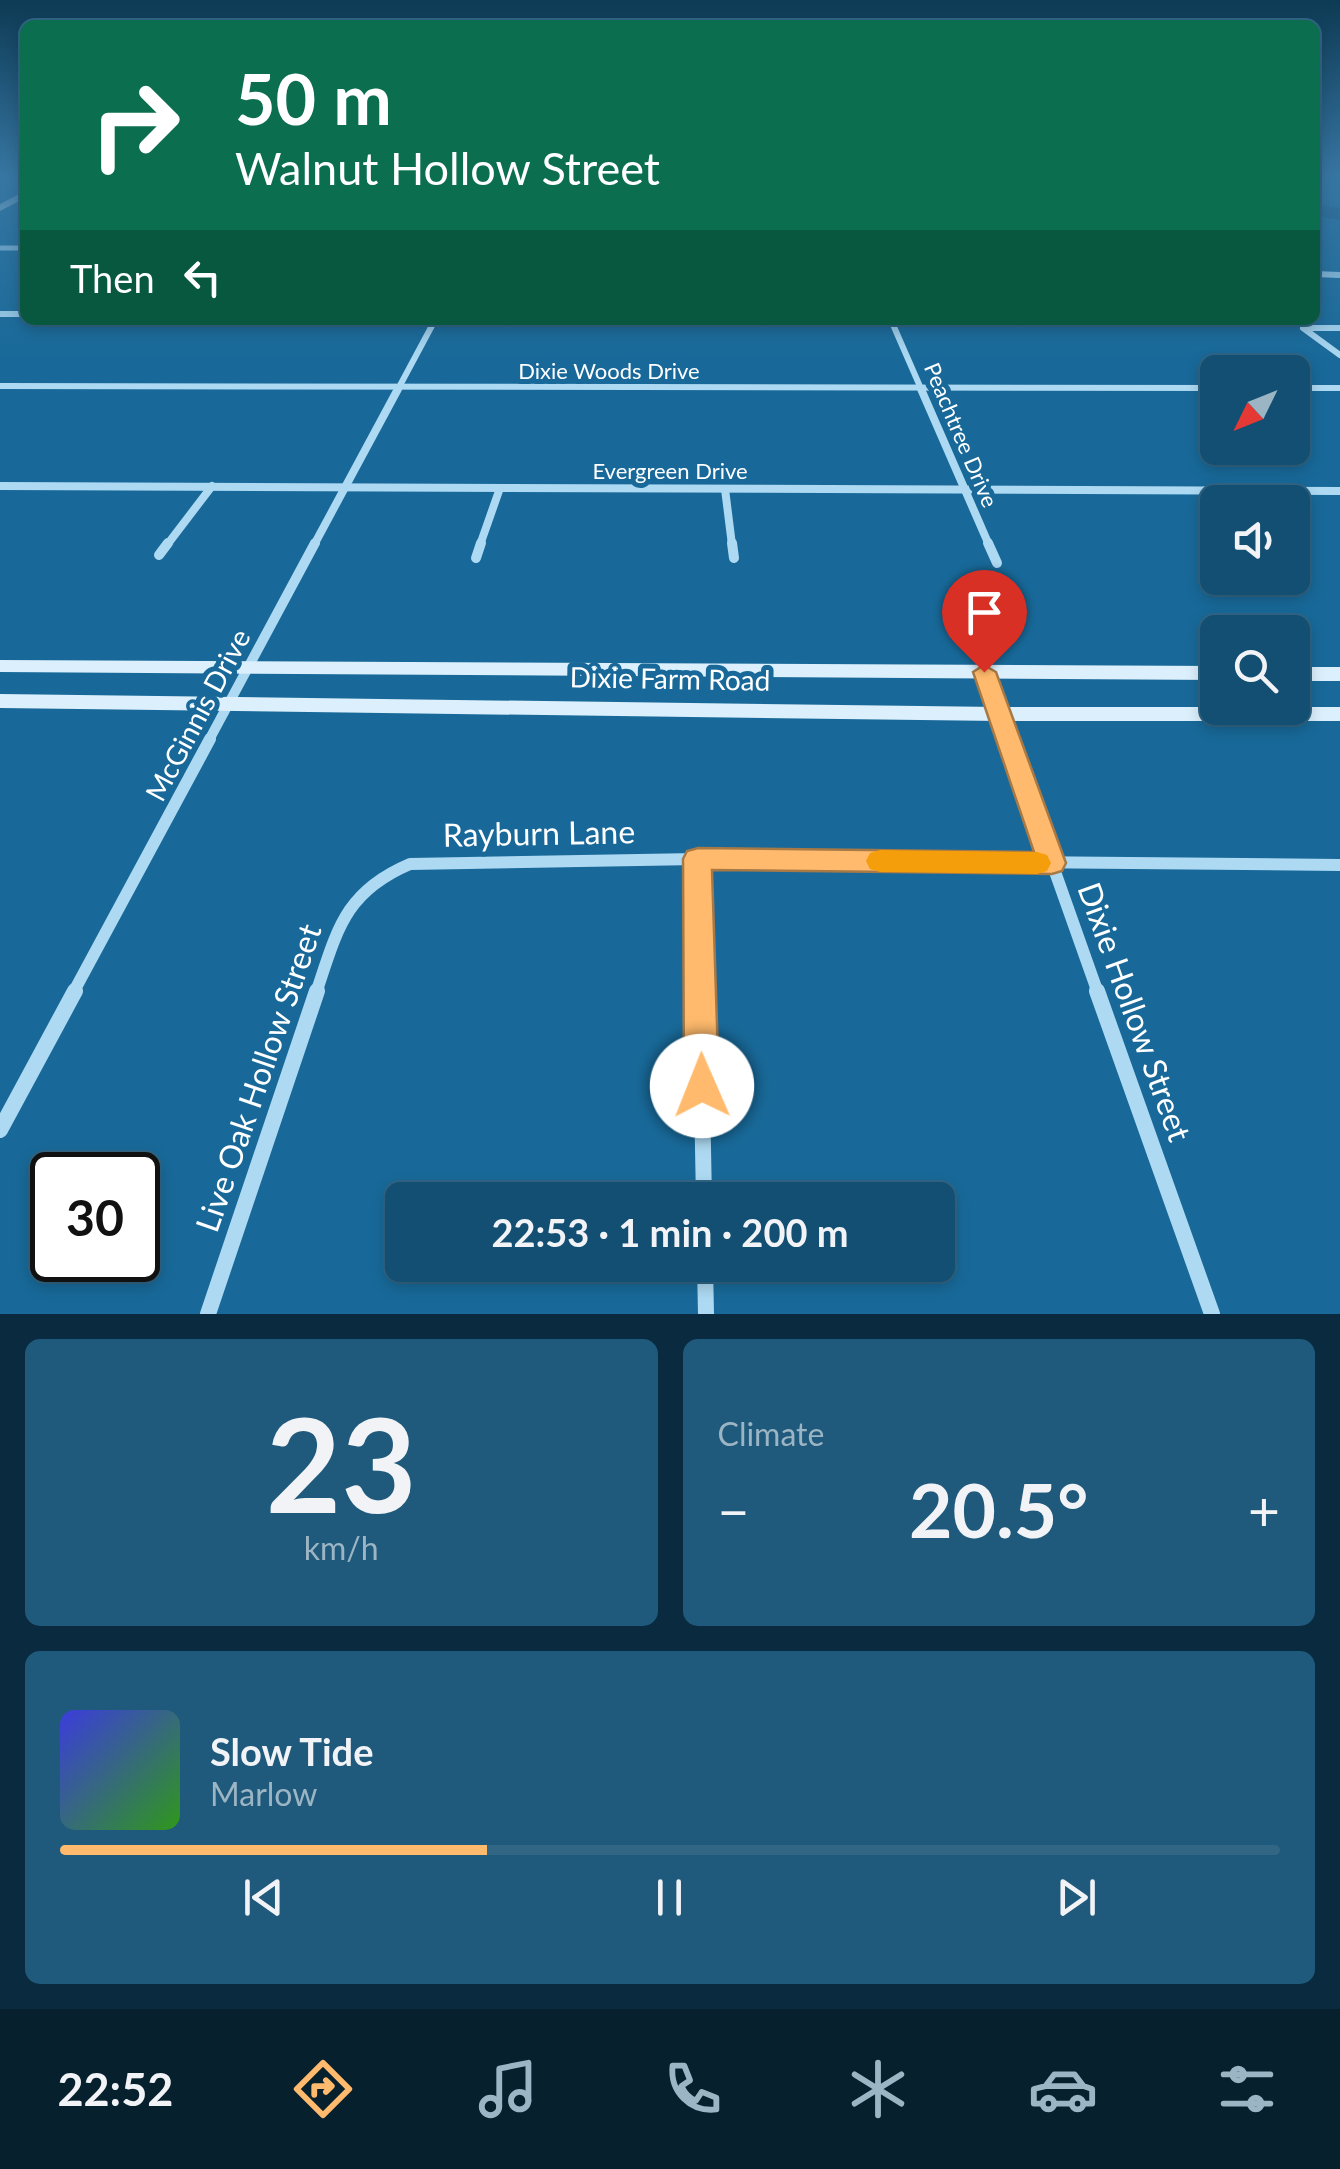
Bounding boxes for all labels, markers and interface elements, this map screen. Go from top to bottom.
text: 50 m [235,56,392,140]
icon: right [70,60,200,190]
text: Walnut Hollow Street [235,141,660,195]
icon: left [175,250,230,305]
text: Then [70,255,155,301]
north arrow [1200,355,1310,465]
map controls [1200,355,1310,725]
street label: Dixie Woods Drive [518,357,700,384]
street label: Peachtree Drive [919,358,1004,511]
street label: Evergreen Drive [592,457,748,484]
button: sound [1200,485,1310,595]
pin [942,570,1027,673]
icon: arrive [957,585,1012,640]
button: search [1200,615,1310,725]
street label: McGinnis Drive [138,623,257,806]
street label: Dixie Farm Road [569,659,771,697]
street label: Rayburn Lane [442,811,635,854]
street label: Dixie Hollow Street [1070,877,1200,1147]
street label: Live Oak Hollow Street [187,918,329,1236]
position arrow [650,1034,754,1138]
speed limit sign: 30 [30,1152,160,1282]
text: 22:53 · 1 min · 200 m [491,1209,849,1255]
text: 23 [266,1385,417,1541]
text: Climate [718,1414,824,1453]
text: 20.5° [909,1464,1088,1554]
text: − [718,1477,749,1543]
text: + [1248,1477,1280,1543]
text: km/h [304,1528,379,1567]
text: Slow Tide [210,1728,373,1774]
text: Marlow [210,1774,317,1813]
icon: previous [236,1870,291,1925]
icon: pause [642,1870,697,1925]
icon: next [1049,1870,1104,1925]
icon: directions [288,2054,358,2124]
icon: music [473,2054,543,2124]
icon: phone [658,2054,728,2124]
icon: climate [843,2054,913,2124]
icon: car [1028,2054,1098,2124]
icon: filters [1212,2054,1282,2124]
text: 22:52 [57,2062,173,2116]

